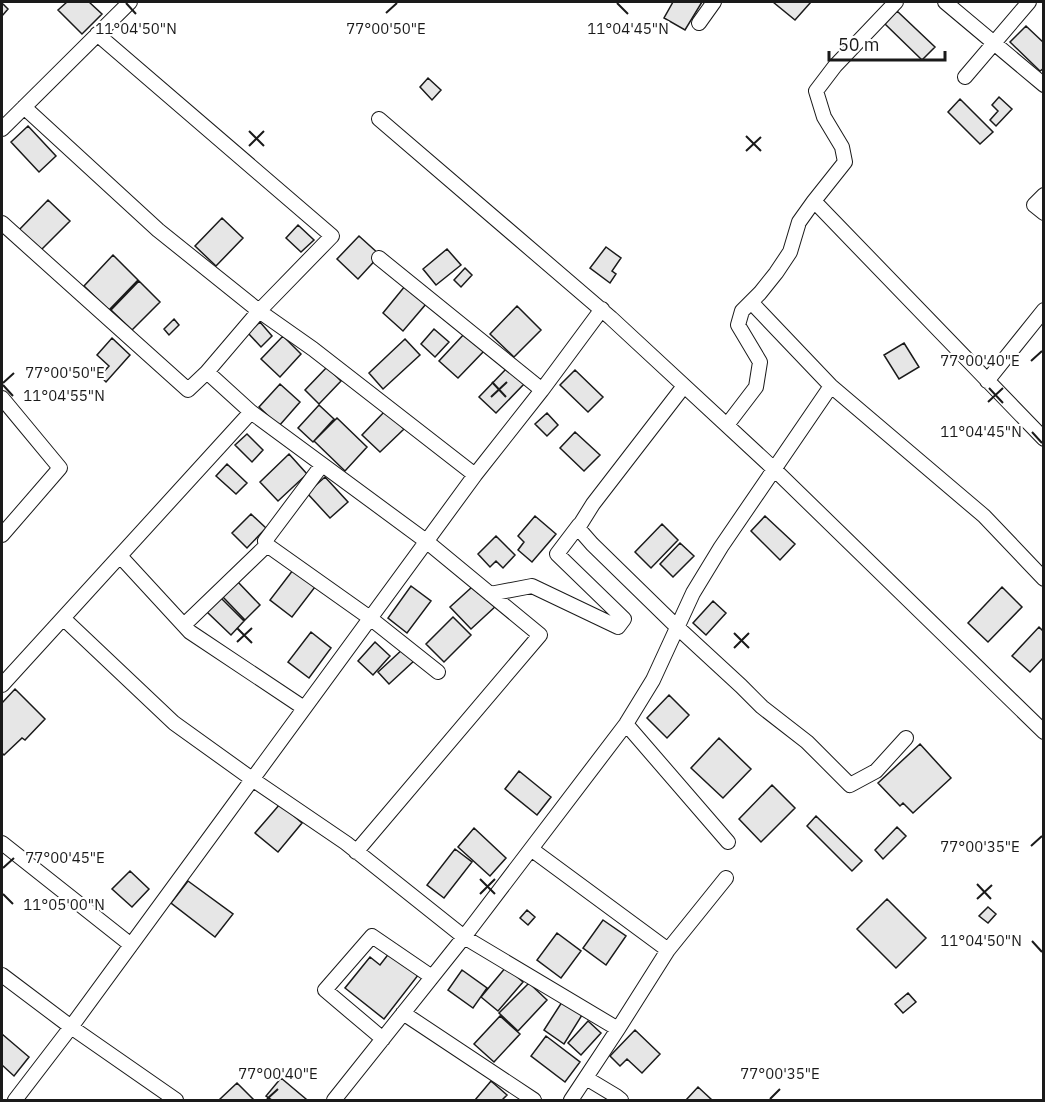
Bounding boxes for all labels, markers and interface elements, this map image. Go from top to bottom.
text: 11°04'50"N [95,19,177,38]
text: 77°00'50"E [346,19,426,38]
text: 11°04'45"N [587,19,669,38]
scale bar [829,24,944,62]
text: 50 m [838,33,880,56]
text: 77°00'40"E [940,351,1020,370]
text: 77°00'50"E [25,363,105,382]
text: 11°04'55"N [23,386,105,405]
text: 11°04'45"N [940,422,1022,441]
text: 77°00'35"E [940,837,1020,856]
text: 77°00'45"E [25,848,105,867]
text: 11°05'00"N [23,895,105,914]
text: 11°04'50"N [940,931,1022,950]
text: 77°00'40"E [238,1064,318,1083]
text: 77°00'35"E [740,1064,820,1083]

